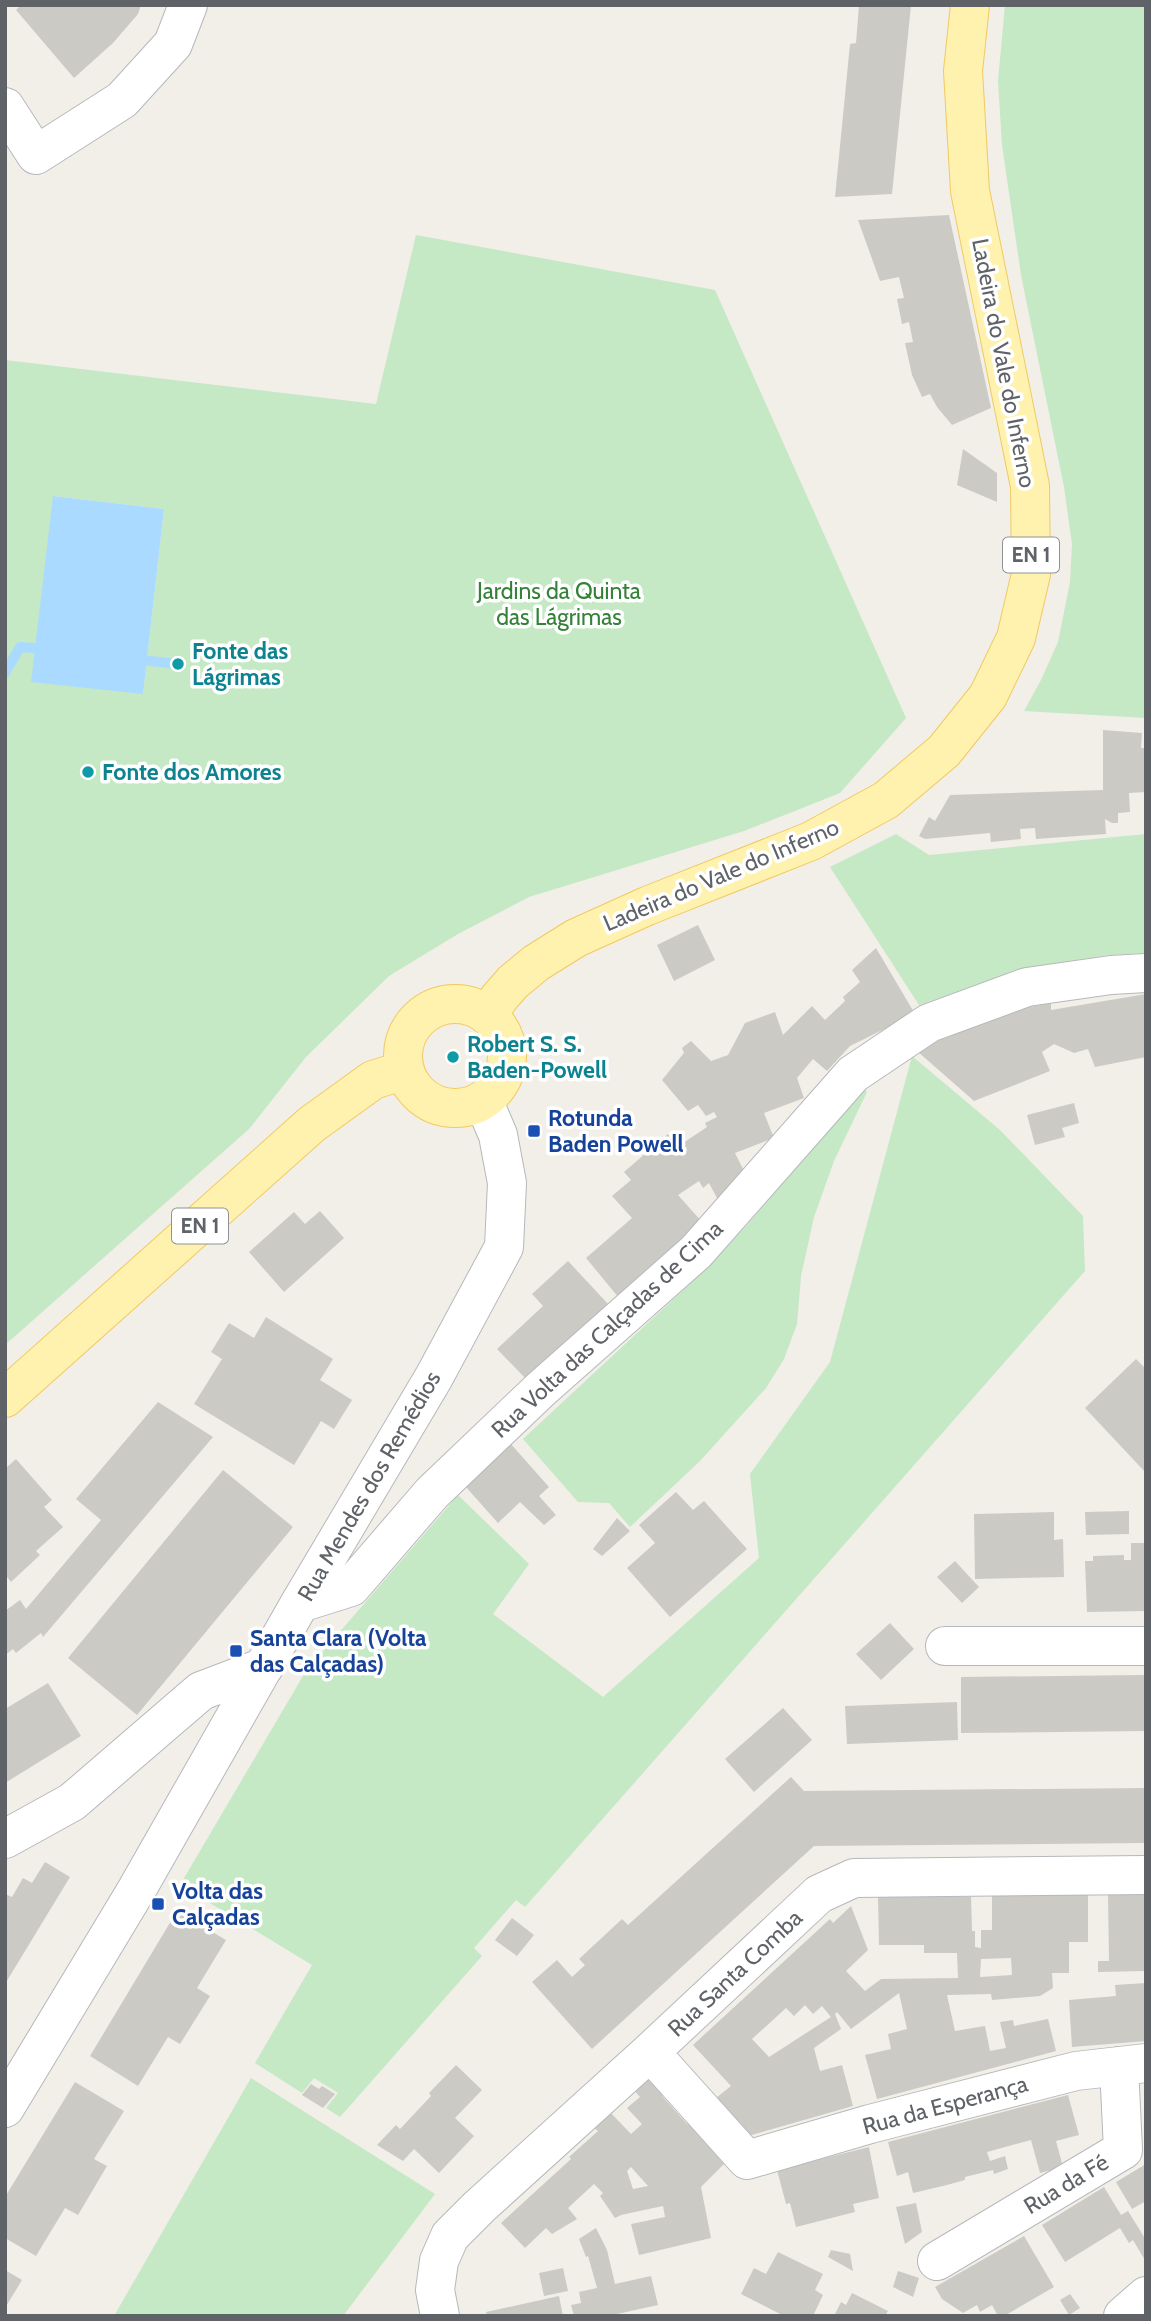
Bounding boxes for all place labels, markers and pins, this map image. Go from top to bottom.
place label: Fonte das Lágrimas [192,637,288,691]
marker: Fonte das Lágrimas [170,656,186,672]
place label: Fonte dos Amores [102,758,282,786]
marker: Fonte dos Amores [80,764,96,780]
place label: Robert S. S. Baden-Powell [467,1030,607,1084]
marker: Robert S. S. Baden-Powell [445,1049,461,1065]
place label: Rotunda Baden Powell [548,1104,684,1158]
marker: Rotunda Baden Powell [526,1123,542,1139]
place label: Santa Clara (Volta das Calçadas) [250,1624,427,1678]
marker: Santa Clara (Volta das Calçadas) [228,1643,244,1659]
place label: Volta das Calçadas [172,1877,263,1931]
marker: Volta das Calçadas [150,1896,166,1912]

